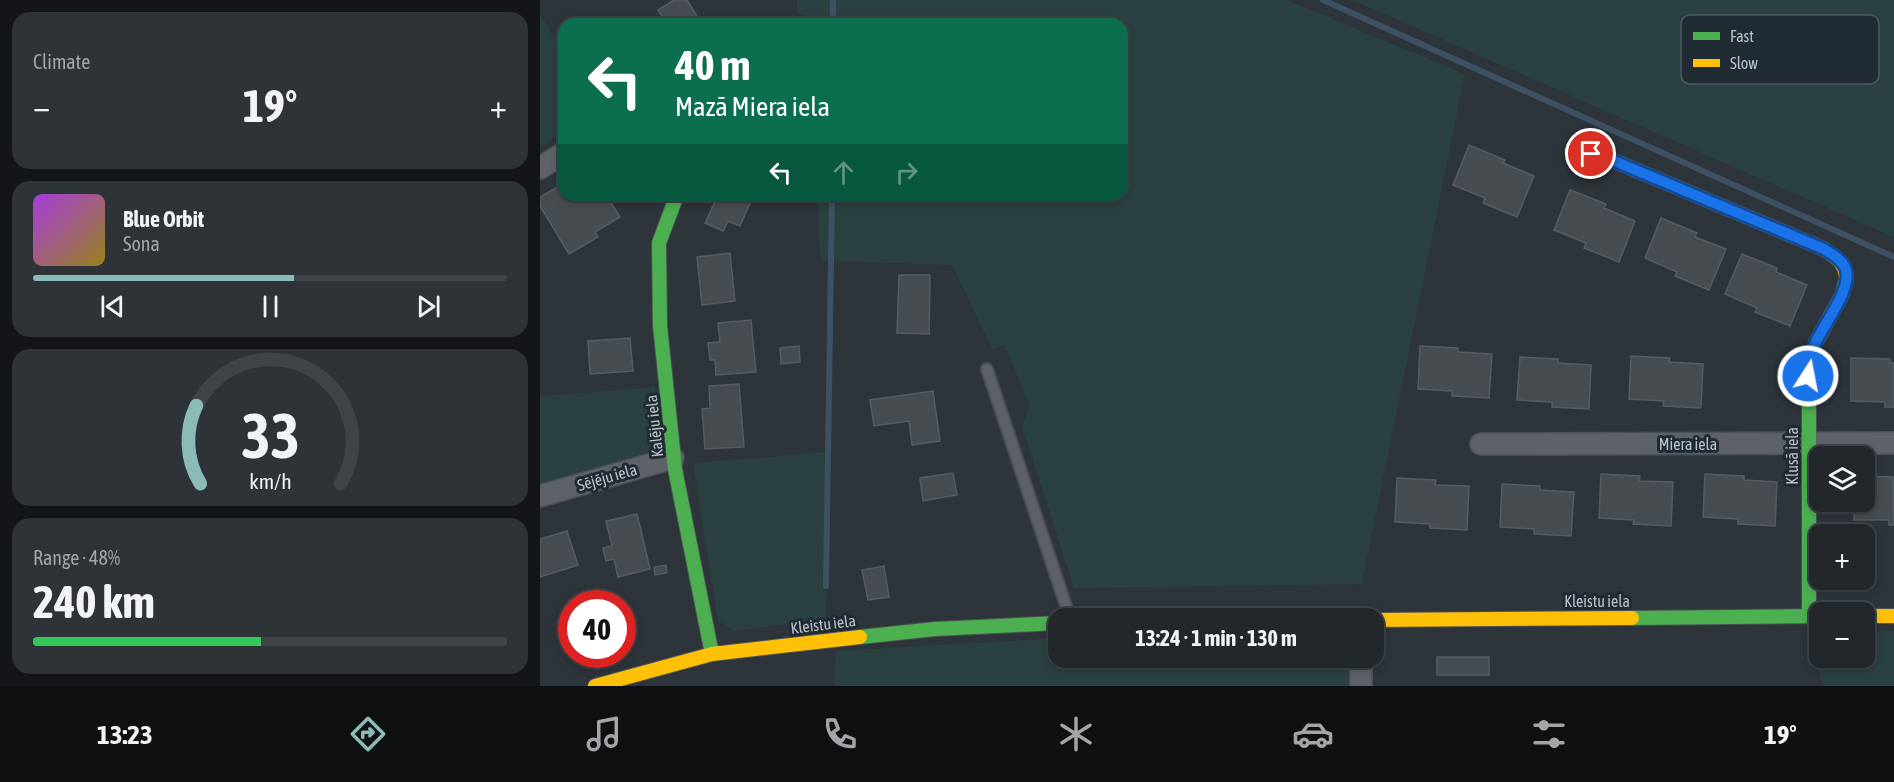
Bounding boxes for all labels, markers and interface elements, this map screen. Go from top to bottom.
legend [1681,15,1879,84]
text: Fast [1730,27,1754,45]
text: 40 m [675,41,750,89]
icon: left [576,42,654,120]
text: Climate [33,50,90,73]
text: Slow [1730,54,1758,72]
text: 19° [243,80,297,132]
text: − [33,87,50,125]
text: + [490,87,507,125]
text: Mazā Miera iela [675,91,830,122]
pin [1565,128,1616,179]
icon: arrive [1574,137,1607,170]
icon: left [764,156,797,189]
icon: ahead [827,156,860,189]
icon: right [890,156,923,189]
text: Blue Orbit [123,206,204,232]
text: Sona [123,232,160,255]
icon: previous [96,290,129,323]
icon: pause [254,290,287,323]
icon: next [412,290,445,323]
position arrow [1776,344,1840,408]
street label: Kalēju iela [642,394,667,458]
text: 33 [241,400,299,471]
street label: Klusā iela [1783,427,1801,485]
street label: Miera iela [1659,435,1717,453]
map controls [1809,446,1875,668]
button: layers [1809,446,1875,512]
street label: Sējēju iela [575,460,639,495]
text: km/h [249,470,291,495]
button: + [1809,524,1875,590]
text: Range · 48% [33,546,120,569]
text: 240 km [33,576,155,628]
speed limit sign: 40 [558,590,636,668]
street label: Kleistu iela [1564,592,1630,610]
button: − [1809,602,1875,668]
street label: Kleistu iela [789,611,857,637]
text: 13:24 · 1 min · 130 m [1135,625,1297,651]
icon: directions [347,713,389,755]
icon: music [583,713,625,755]
icon: phone [819,713,861,755]
icon: climate [1055,713,1097,755]
icon: car [1292,713,1334,755]
icon: filters [1528,713,1570,755]
text: 13:23 [97,719,153,750]
text: 19° [1764,719,1797,750]

